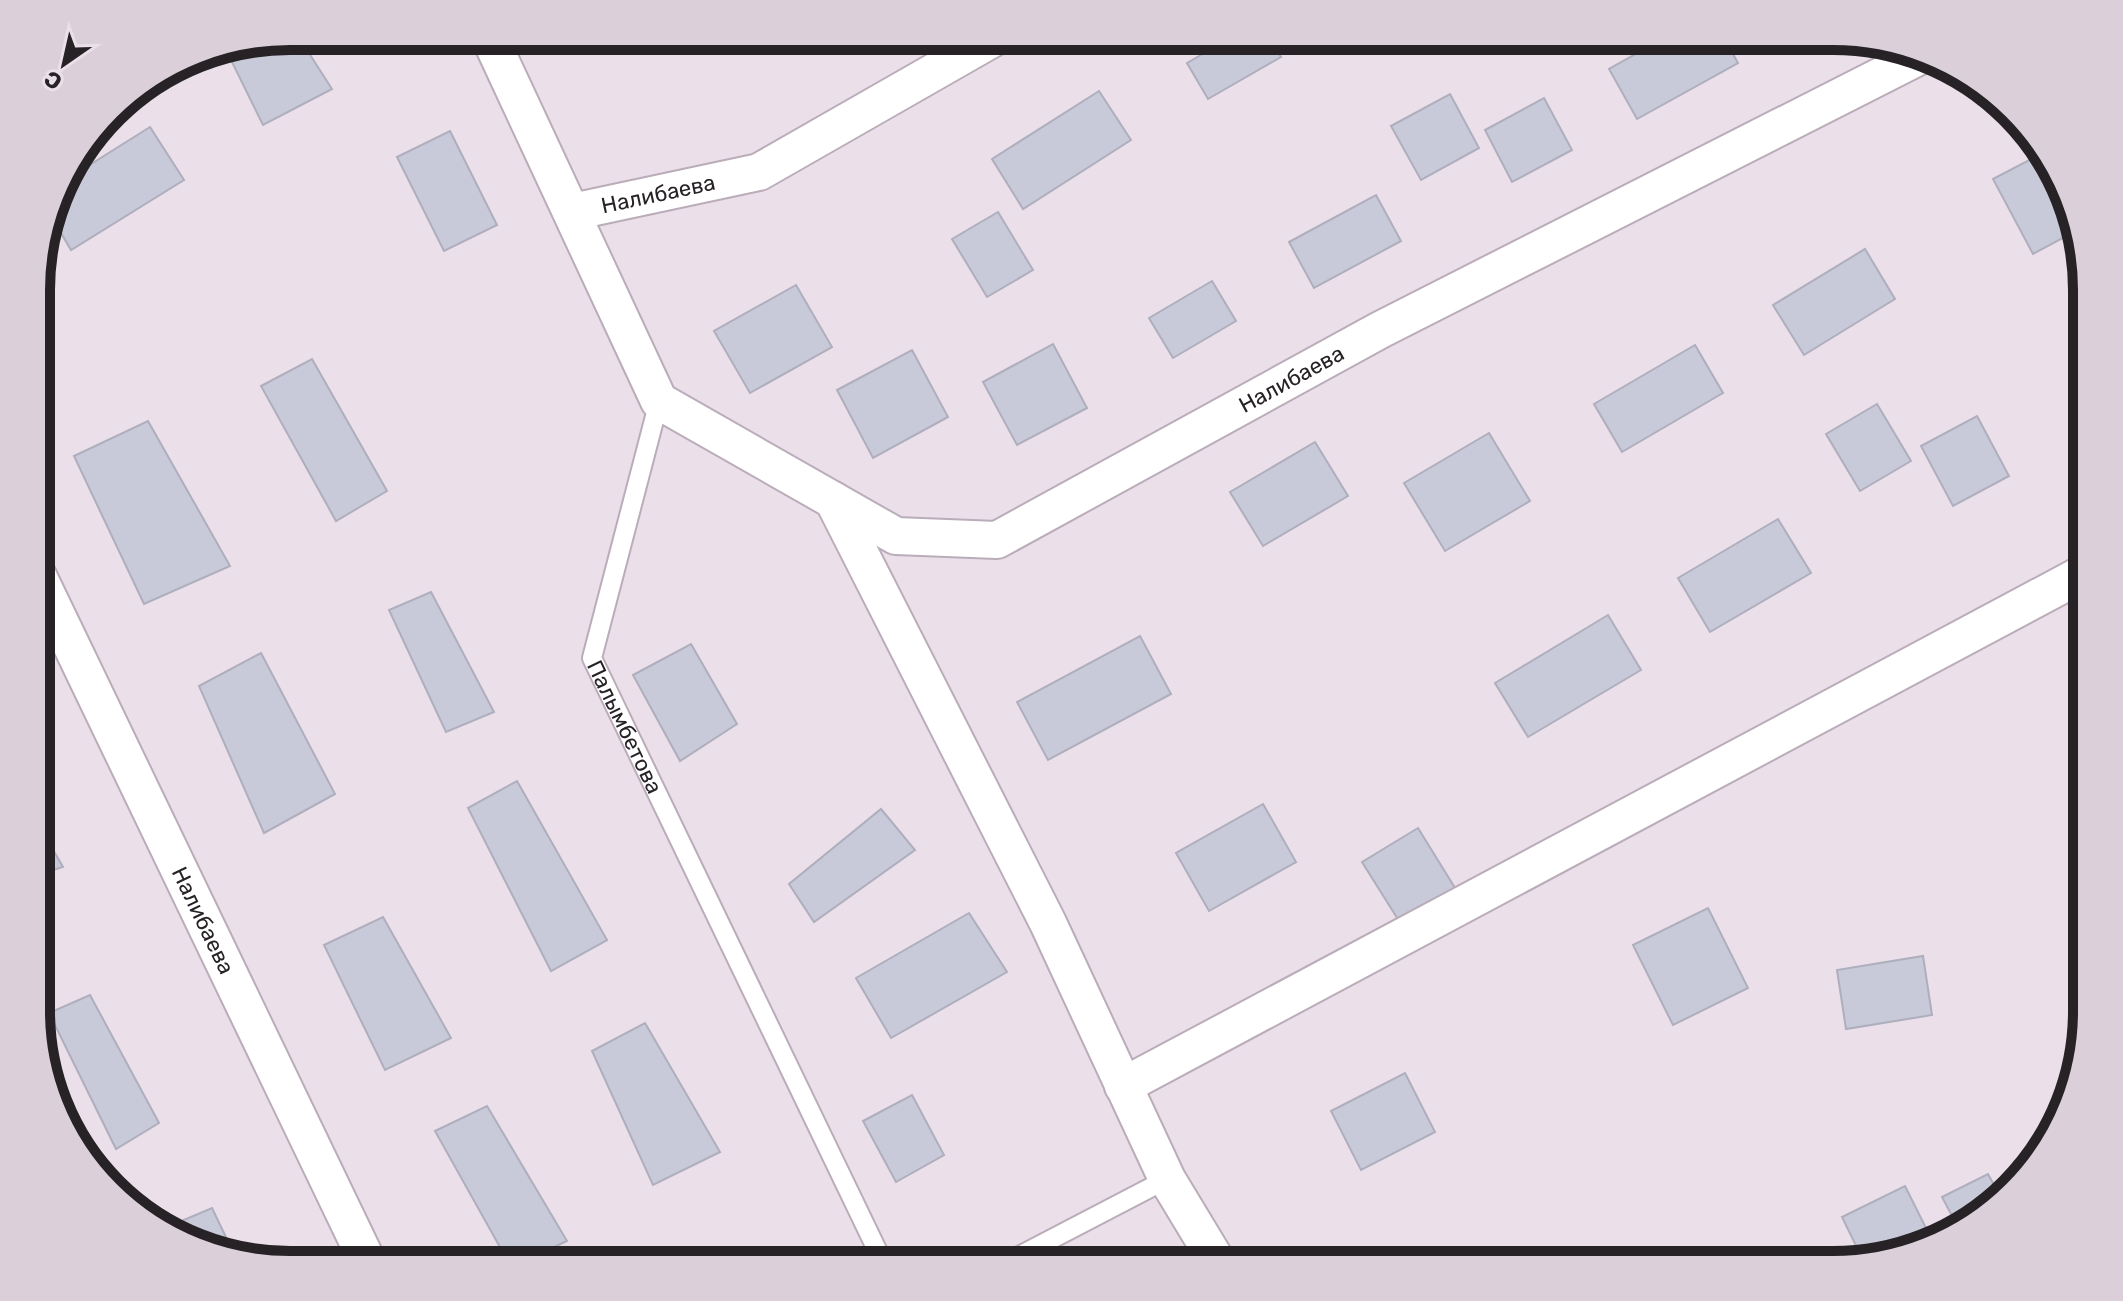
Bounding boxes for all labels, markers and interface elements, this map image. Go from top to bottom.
north arrow [24,24,104,104]
text: С [39,65,67,96]
street label: Налибаева [599,168,718,219]
street label: Налибаева [1234,339,1348,418]
street label: Палымбетова [582,656,669,798]
street label: Налибаева [166,862,241,978]

